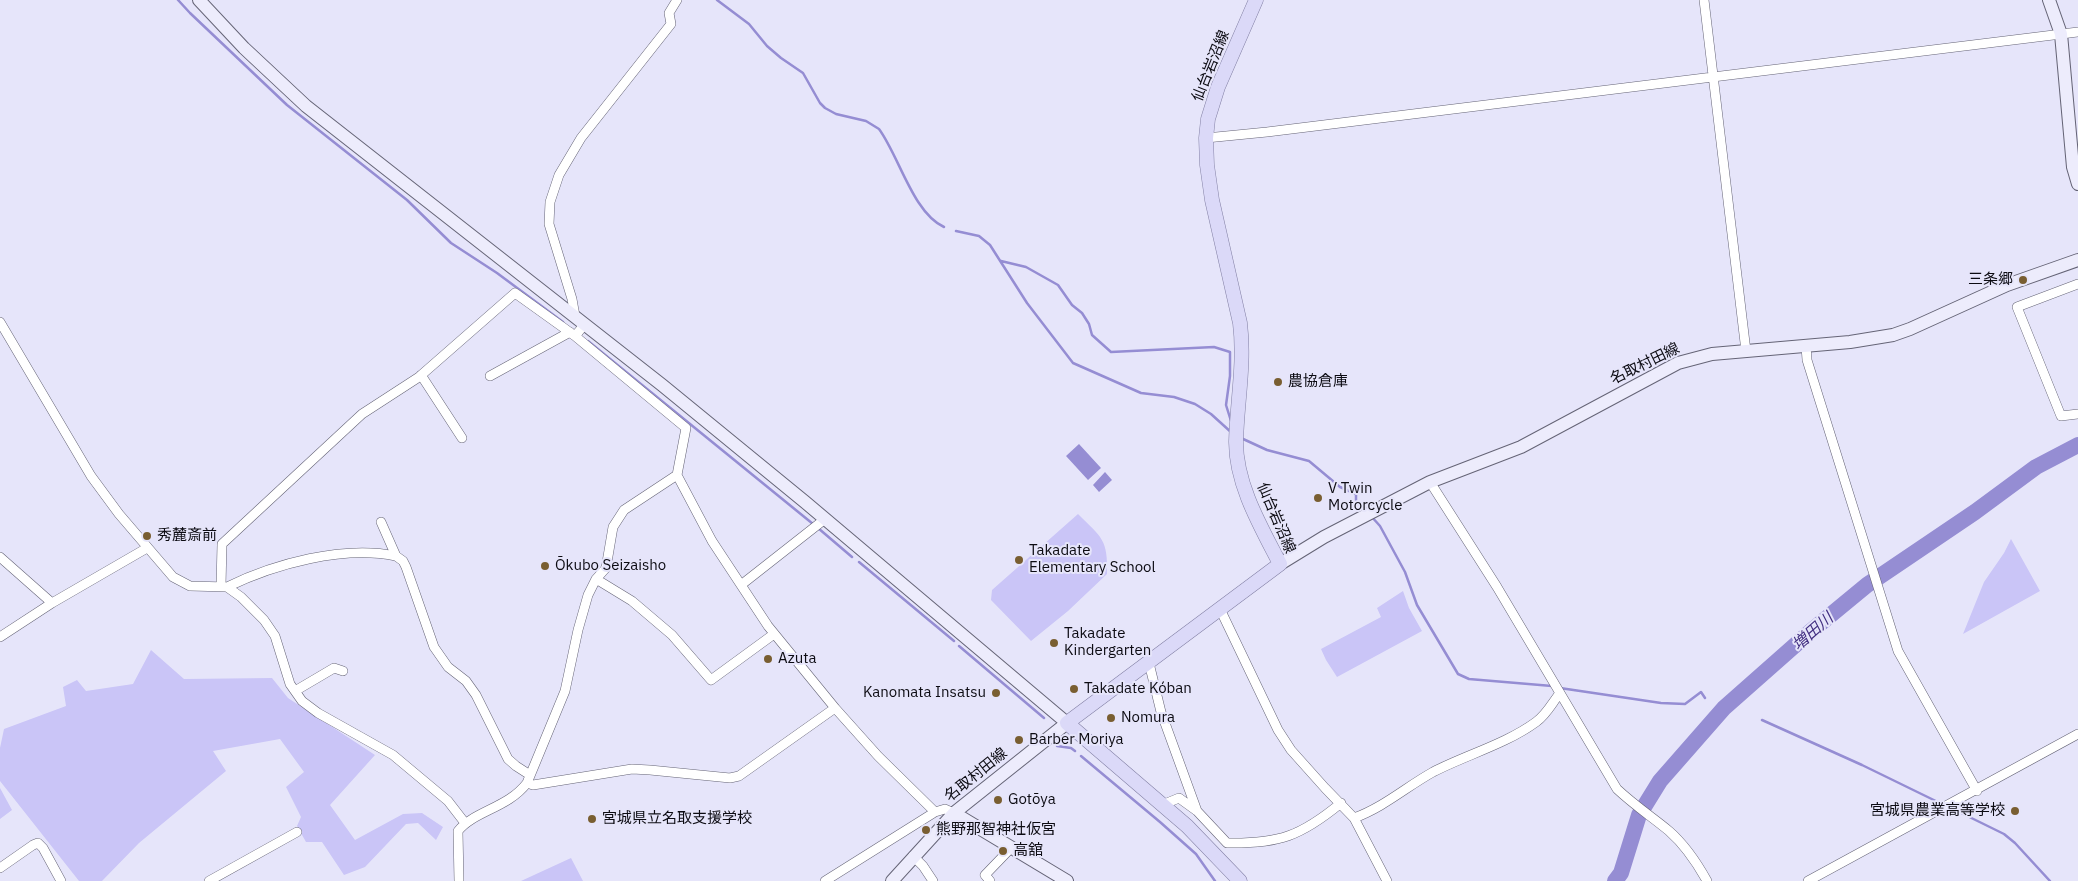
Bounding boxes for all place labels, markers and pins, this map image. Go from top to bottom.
place label: 三条郷 [1968,271,2013,289]
marker: 三条郷 [2017,274,2029,286]
place label: 農協倉庫 [1288,373,1348,391]
marker: 農協倉庫 [1272,376,1284,388]
place label: V Twin Motorcycle [1328,480,1402,515]
marker: V Twin Motorcycle [1312,492,1324,504]
place label: 秀麓斎前 [157,527,217,545]
marker: 秀麓斎前 [141,530,153,542]
place label: Takadate Elementary School [1029,542,1156,577]
marker: Takadate Elementary School [1013,554,1025,566]
place label: Ōkubo Seizaisho [555,557,666,575]
marker: Ōkubo Seizaisho [539,560,551,572]
place label: Takadate Kindergarten [1064,625,1151,660]
marker: Takadate Kindergarten [1048,637,1060,649]
place label: Azuta [778,650,817,668]
marker: Azuta [762,653,774,665]
place label: Takadate Kóban [1084,680,1192,698]
marker: Takadate Kóban [1068,683,1080,695]
place label: Kanomata Insatsu [863,684,986,702]
marker: Kanomata Insatsu [990,687,1002,699]
place label: Nomura [1121,709,1175,727]
marker: Nomura [1105,712,1117,724]
place label: Barber Moriya [1029,731,1123,749]
marker: Barber Moriya [1013,734,1025,746]
place label: Gotōya [1008,791,1056,809]
marker: Gotōya [992,794,1004,806]
place label: 宮城県農業高等学校 [1870,802,2005,820]
marker: 宮城県農業高等学校 [2009,805,2021,817]
place label: 宮城県立名取支援学校 [602,810,752,828]
marker: 宮城県立名取支援学校 [586,813,598,825]
place label: 熊野那智神社仮宮 [936,821,1056,839]
marker: 熊野那智神社仮宮 [920,824,932,836]
place label: 高舘 [1013,842,1043,860]
marker: 高舘 [997,845,1009,857]

